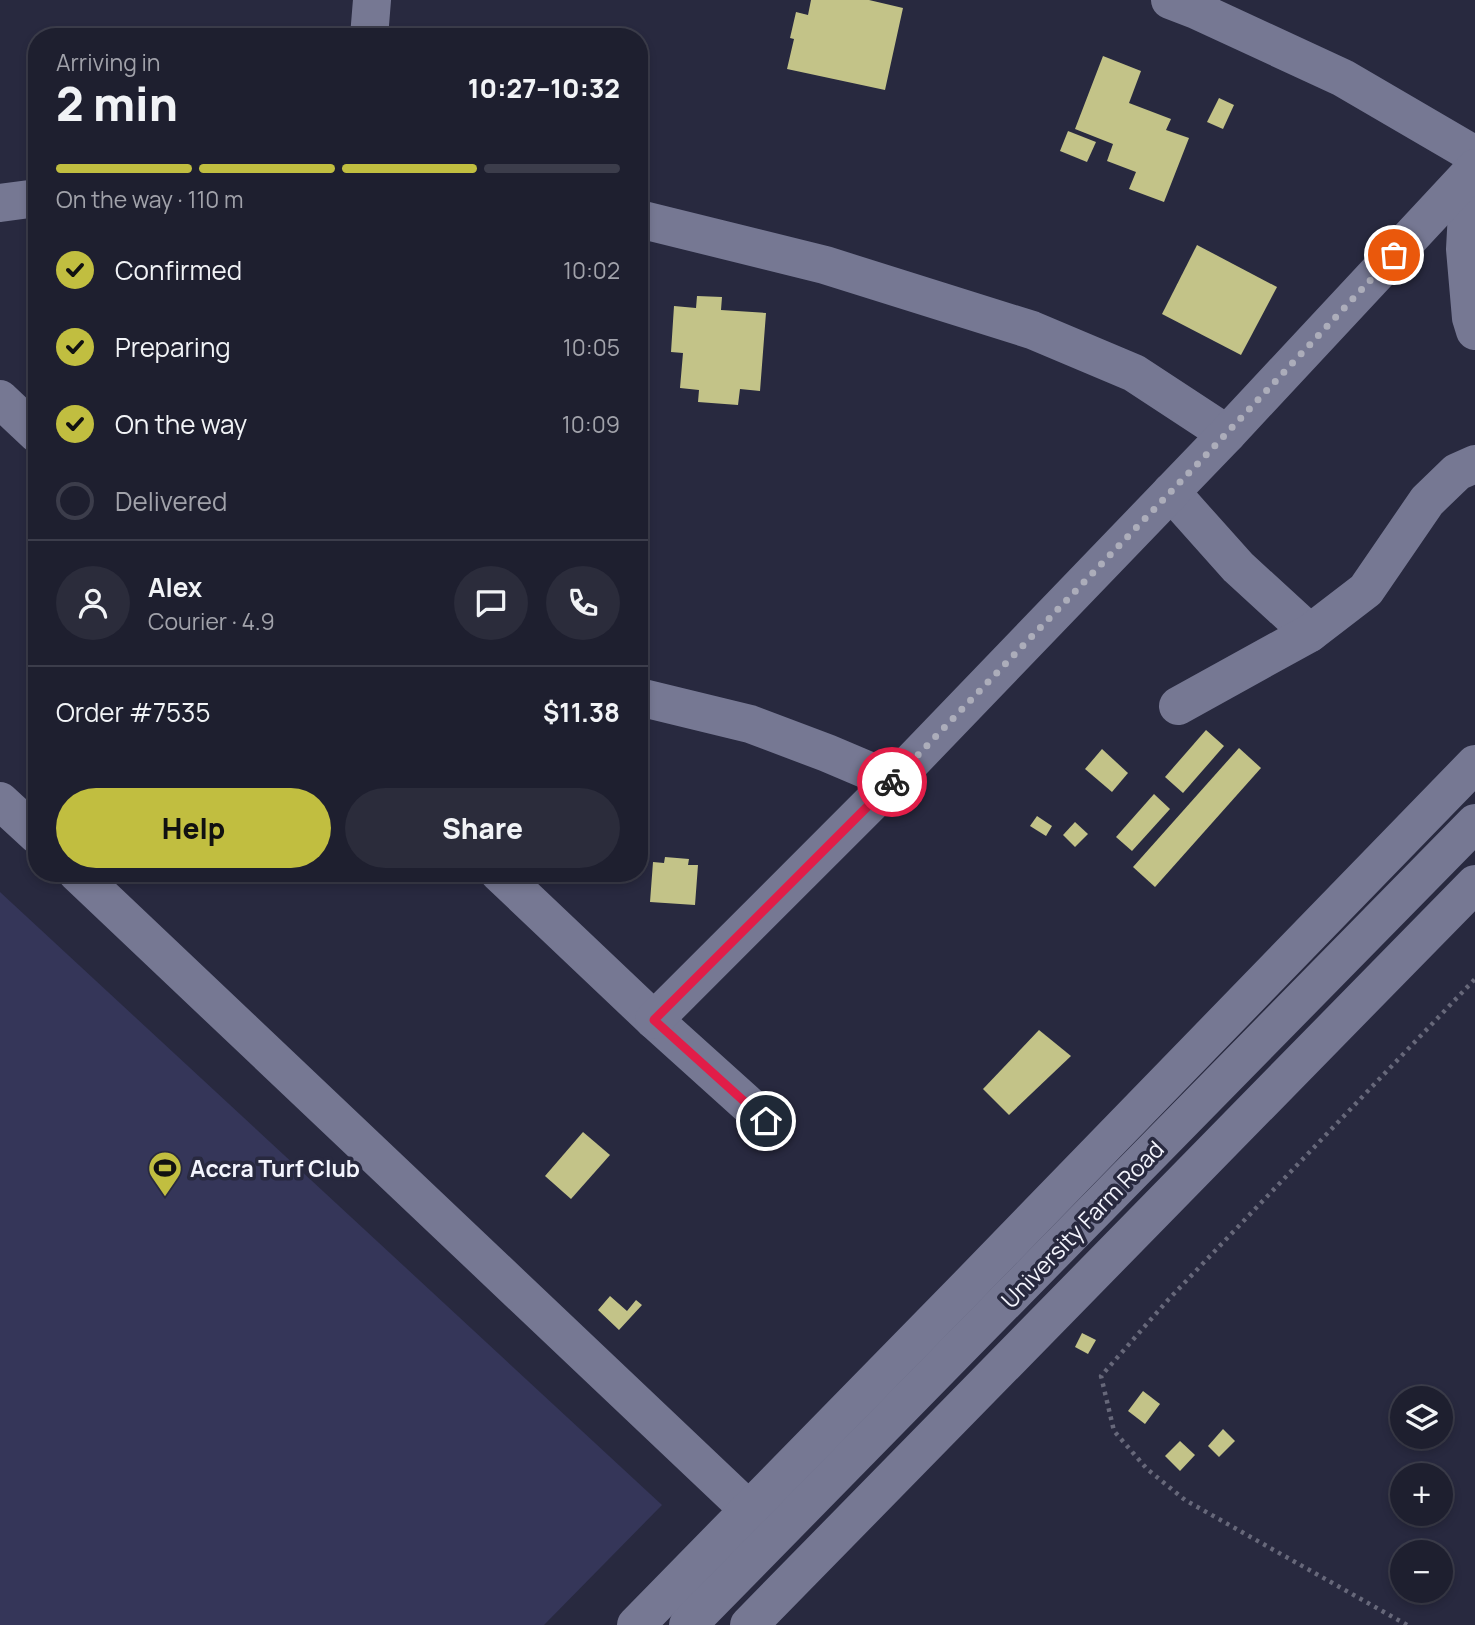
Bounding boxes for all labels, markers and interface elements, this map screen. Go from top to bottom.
text: Arriving in [56,46,161,78]
text: 10:27–10:32 [468,70,620,106]
text: 2 min [56,72,178,135]
text: On the way · 110 m [56,183,243,215]
pin [1364,225,1424,285]
icon: bag [1375,236,1413,274]
icon: check [56,251,94,289]
text: Confirmed [115,252,242,288]
text: 10:02 [563,254,620,286]
icon: check [56,328,94,366]
text: Preparing [115,329,231,365]
text: 10:05 [563,331,620,363]
icon: check [56,405,94,443]
text: On the way [115,406,247,442]
text: 10:09 [562,408,620,440]
text: Delivered [115,483,227,519]
button: person [56,566,130,640]
button: chat [454,566,528,640]
button: phone [546,566,620,640]
text: Alex [148,569,202,605]
text: Courier · 4.9 [148,605,275,637]
text: Order #7535 [56,694,211,730]
text: $11.38 [543,694,620,730]
courier [857,747,927,817]
icon: bike [873,763,911,801]
button: Help [56,788,331,868]
button: Share [345,788,620,868]
pin [736,1091,796,1151]
icon: home [747,1102,785,1140]
street label: University Farm Road [994,1133,1170,1315]
sports icon: Accra Turf Club [146,1149,184,1198]
place label: Accra Turf Club [190,1152,360,1184]
map controls [1390,1386,1453,1603]
button: layers [1390,1386,1453,1449]
button: + [1390,1463,1453,1526]
button: − [1390,1540,1453,1603]

